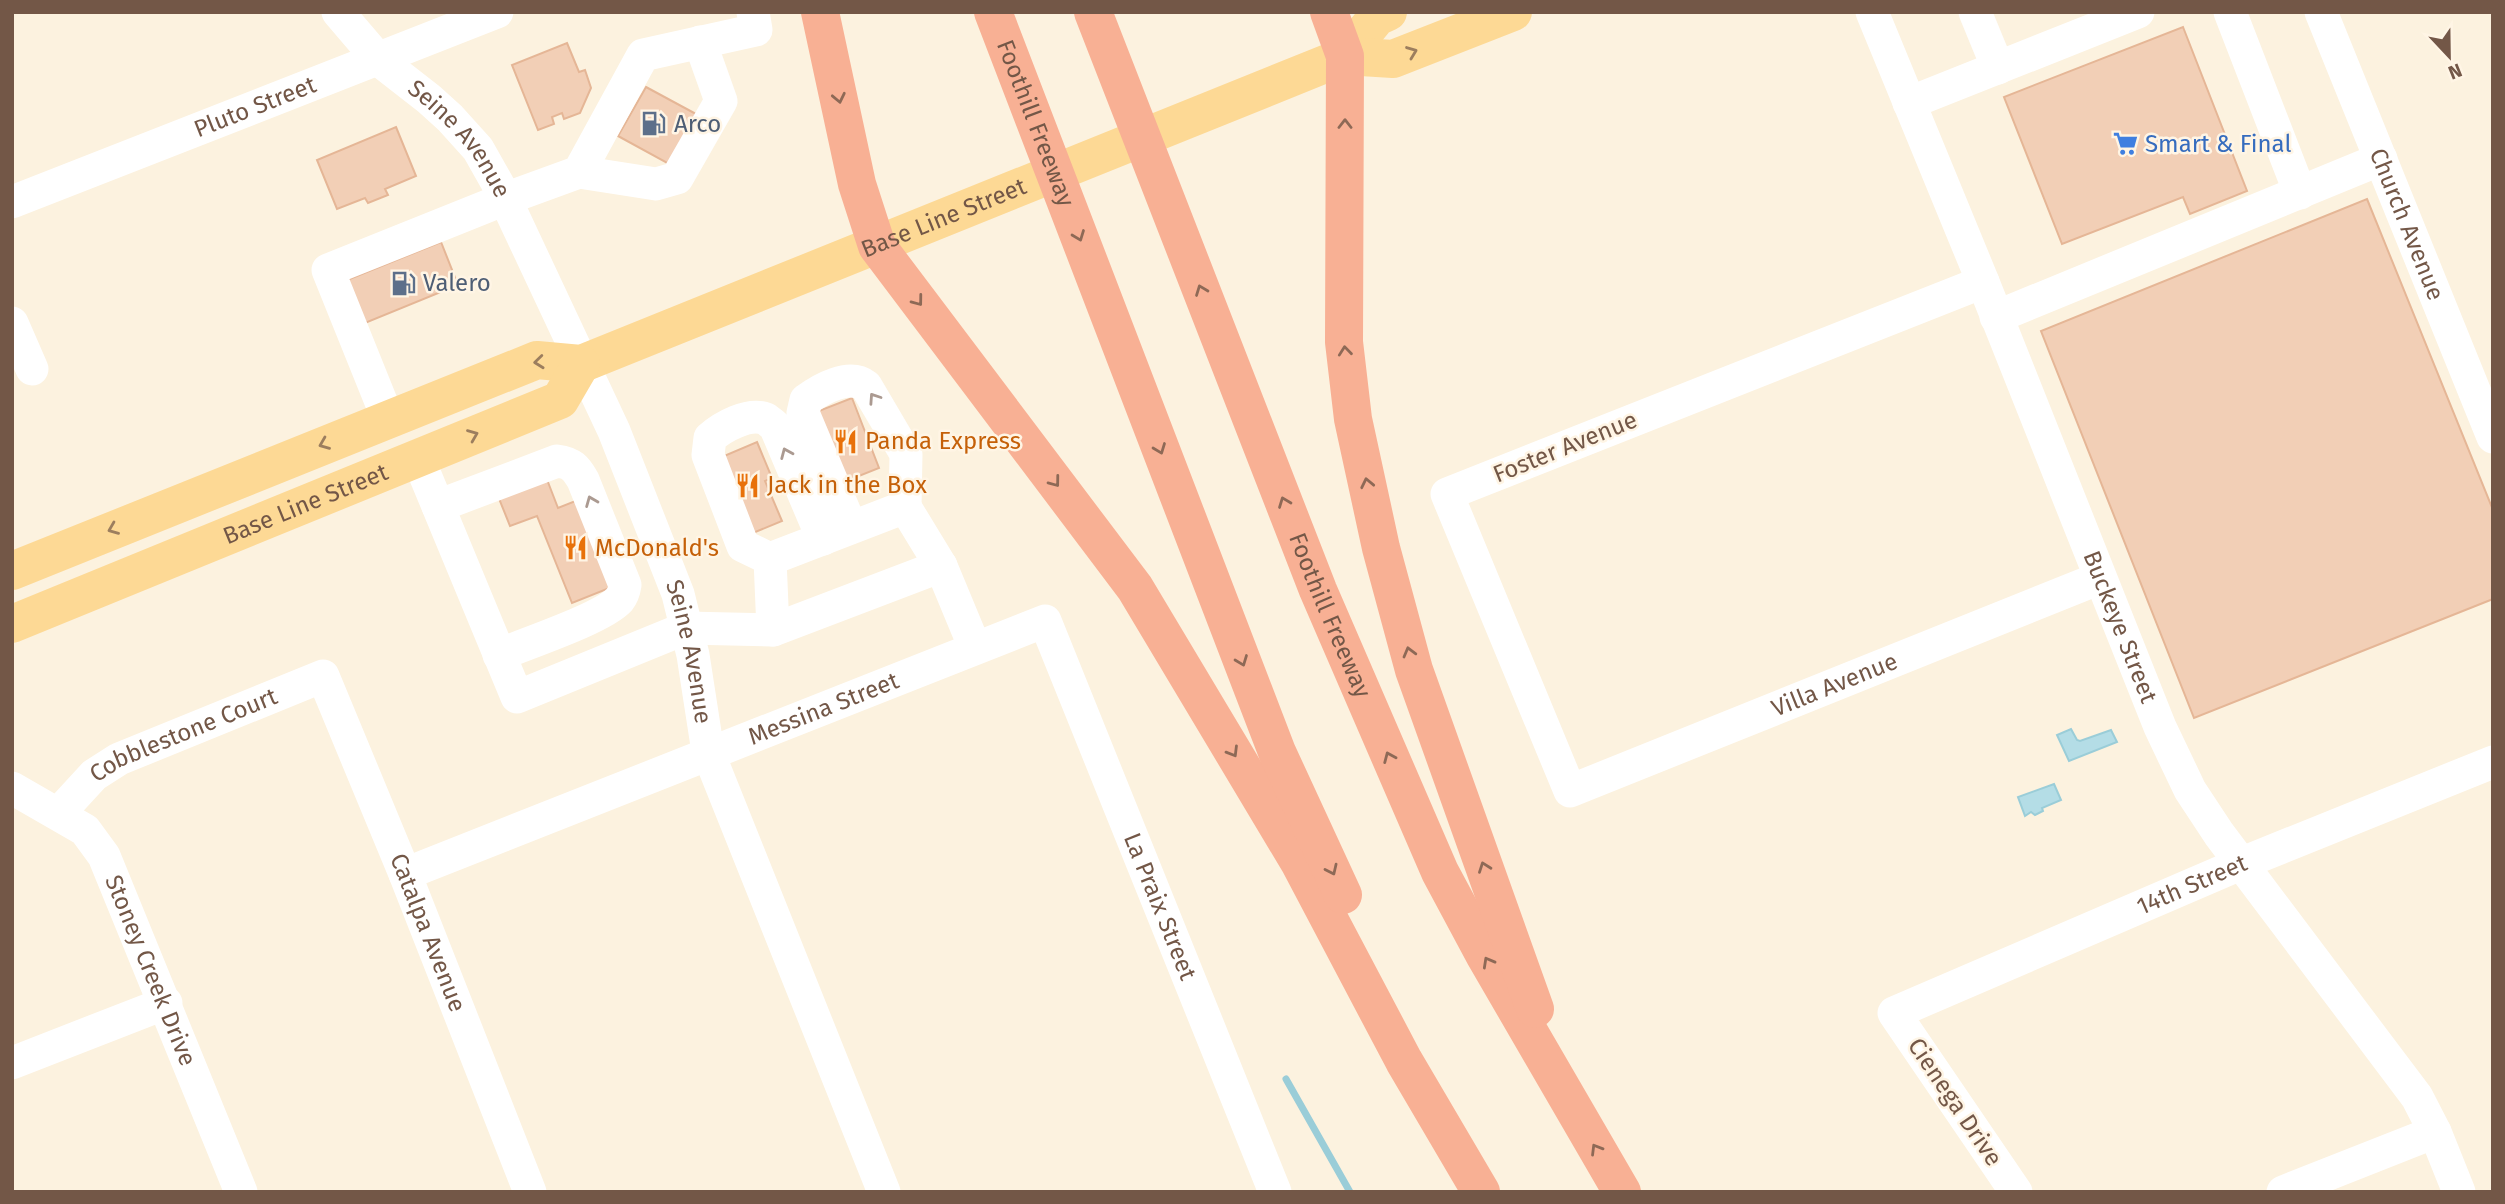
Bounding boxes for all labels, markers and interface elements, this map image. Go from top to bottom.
north arrow [2414,21,2484,91]
street label: Foothill Freeway [991,36,1080,211]
one-way arrow [1405,46,1417,60]
text: N [2445,58,2465,84]
street label: Pluto Street [190,70,320,143]
street label: Seine Avenue [403,74,516,202]
one-way arrow [830,92,845,104]
fuel station icon: Arco [640,110,668,138]
place label: Arco [674,110,721,138]
one-way arrow [1337,118,1353,128]
supermarket icon: Smart & Final [2111,130,2139,158]
place label: Smart & Final [2145,130,2291,158]
street label: Church Avenue [2364,144,2450,304]
street label: Base Line Street [857,172,1031,264]
one-way arrow [1071,230,1085,242]
fuel station icon: Valero [389,269,417,297]
place label: Valero [423,269,491,297]
one-way arrow [1196,284,1210,296]
one-way arrow [910,293,923,305]
one-way arrow [1338,345,1353,356]
one-way arrow [533,355,544,370]
one-way arrow [869,393,882,406]
street label: Foster Avenue [1489,405,1641,489]
restaurant icon: Panda Express [831,427,859,455]
place label: Panda Express [865,427,1021,455]
one-way arrow [466,430,478,444]
one-way arrow [319,436,331,450]
one-way arrow [1152,442,1166,454]
one-way arrow [781,448,795,460]
street label: Base Line Street [219,458,392,550]
restaurant icon: Jack in the Box [733,471,761,499]
place label: Jack in the Box [767,471,927,499]
one-way arrow [1047,474,1059,487]
one-way arrow [1360,477,1375,489]
one-way arrow [586,495,600,507]
one-way arrow [1278,496,1292,508]
one-way arrow [108,521,120,535]
street label: Foothill Freeway [1283,529,1377,702]
restaurant icon: McDonald's [561,534,589,562]
place label: McDonald's [595,534,719,562]
street label: Buckeye Street [2077,547,2163,707]
street label: Seine Avenue [660,576,717,726]
one-way arrow [1403,646,1417,658]
street label: Villa Avenue [1768,647,1902,723]
one-way arrow [1233,654,1247,666]
street label: Messina Street [744,666,903,751]
street label: Cobblestone Court [84,682,282,788]
one-way arrow [1224,744,1237,757]
one-way arrow [1383,752,1397,764]
street label: La Praix Street [1118,829,1202,984]
street label: 14th Street [2132,848,2251,921]
street label: Catalpa Avenue [384,849,472,1016]
one-way arrow [1478,861,1492,873]
one-way arrow [1323,863,1337,875]
street label: Stoney Creek Drive [99,871,202,1070]
one-way arrow [1483,957,1496,969]
street label: Cienega Drive [1902,1033,2008,1171]
one-way arrow [1591,1144,1604,1157]

